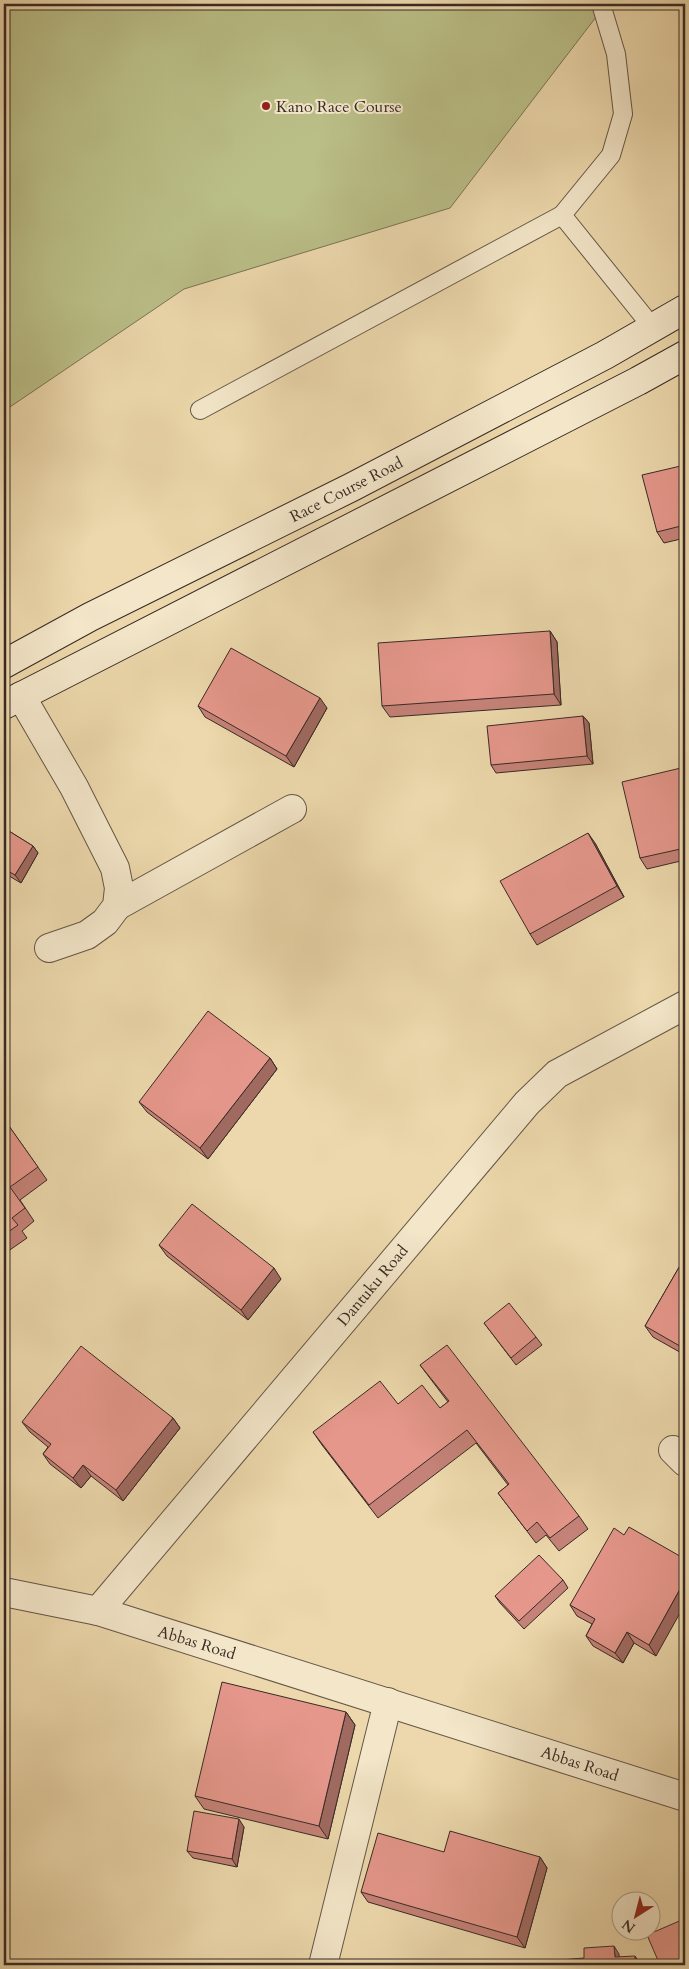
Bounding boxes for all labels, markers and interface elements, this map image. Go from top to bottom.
place label: Kano Race Course [276,96,402,118]
marker: Kano Race Course [260,100,272,112]
street label: Race Course Road [286,452,407,528]
street label: Dantuku Road [332,1240,414,1331]
street label: Abbas Road [155,1621,239,1665]
street label: Abbas Road [538,1741,622,1787]
north arrow [612,1892,662,1942]
text: N [618,1915,639,1937]

